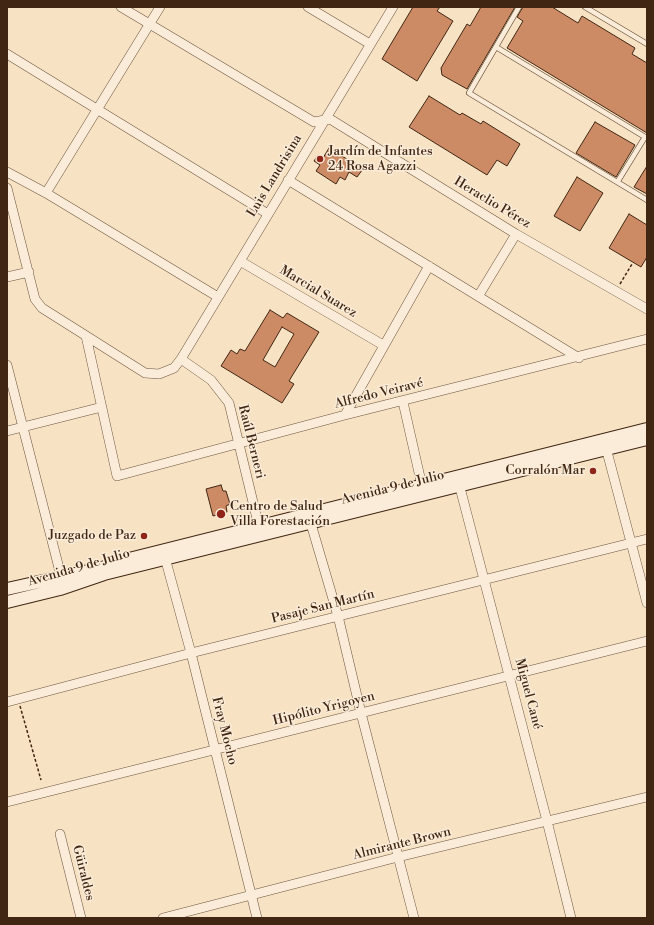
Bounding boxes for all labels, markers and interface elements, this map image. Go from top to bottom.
street label: Luis Landrisina [244,132,306,220]
place label: Jardín de Infantes 24 Rosa Agazzi [328,144,433,175]
marker: Jardín de Infantes 24 Rosa Agazzi [315,154,325,164]
street label: Heraclio Pérez [451,174,533,232]
street label: Marcial Suarez [277,263,359,321]
street label: Alfredo Veiravé [333,375,425,413]
street label: Raúl Berneri [234,403,268,481]
place label: Corralón Mar [505,463,585,479]
marker: Corralón Mar [588,466,598,476]
street label: Avenida 9 de Julio [340,468,446,508]
place label: Centro de Salud Villa Forestación [230,499,330,530]
marker: Centro de Salud Villa Forestación [215,508,227,520]
place label: Juzgado de Paz [48,528,136,544]
marker: Juzgado de Paz [139,531,149,541]
street label: Avenida 9 de Julio [26,546,132,590]
street label: Pasaje San Martín [270,587,376,627]
street label: Miguel Cané [511,657,545,731]
street label: Hipólito Yrigoyen [271,689,377,729]
street label: Fray Mocho [208,695,240,767]
street label: Almirante Brown [351,824,453,864]
street label: Güiraldes [69,844,97,902]

